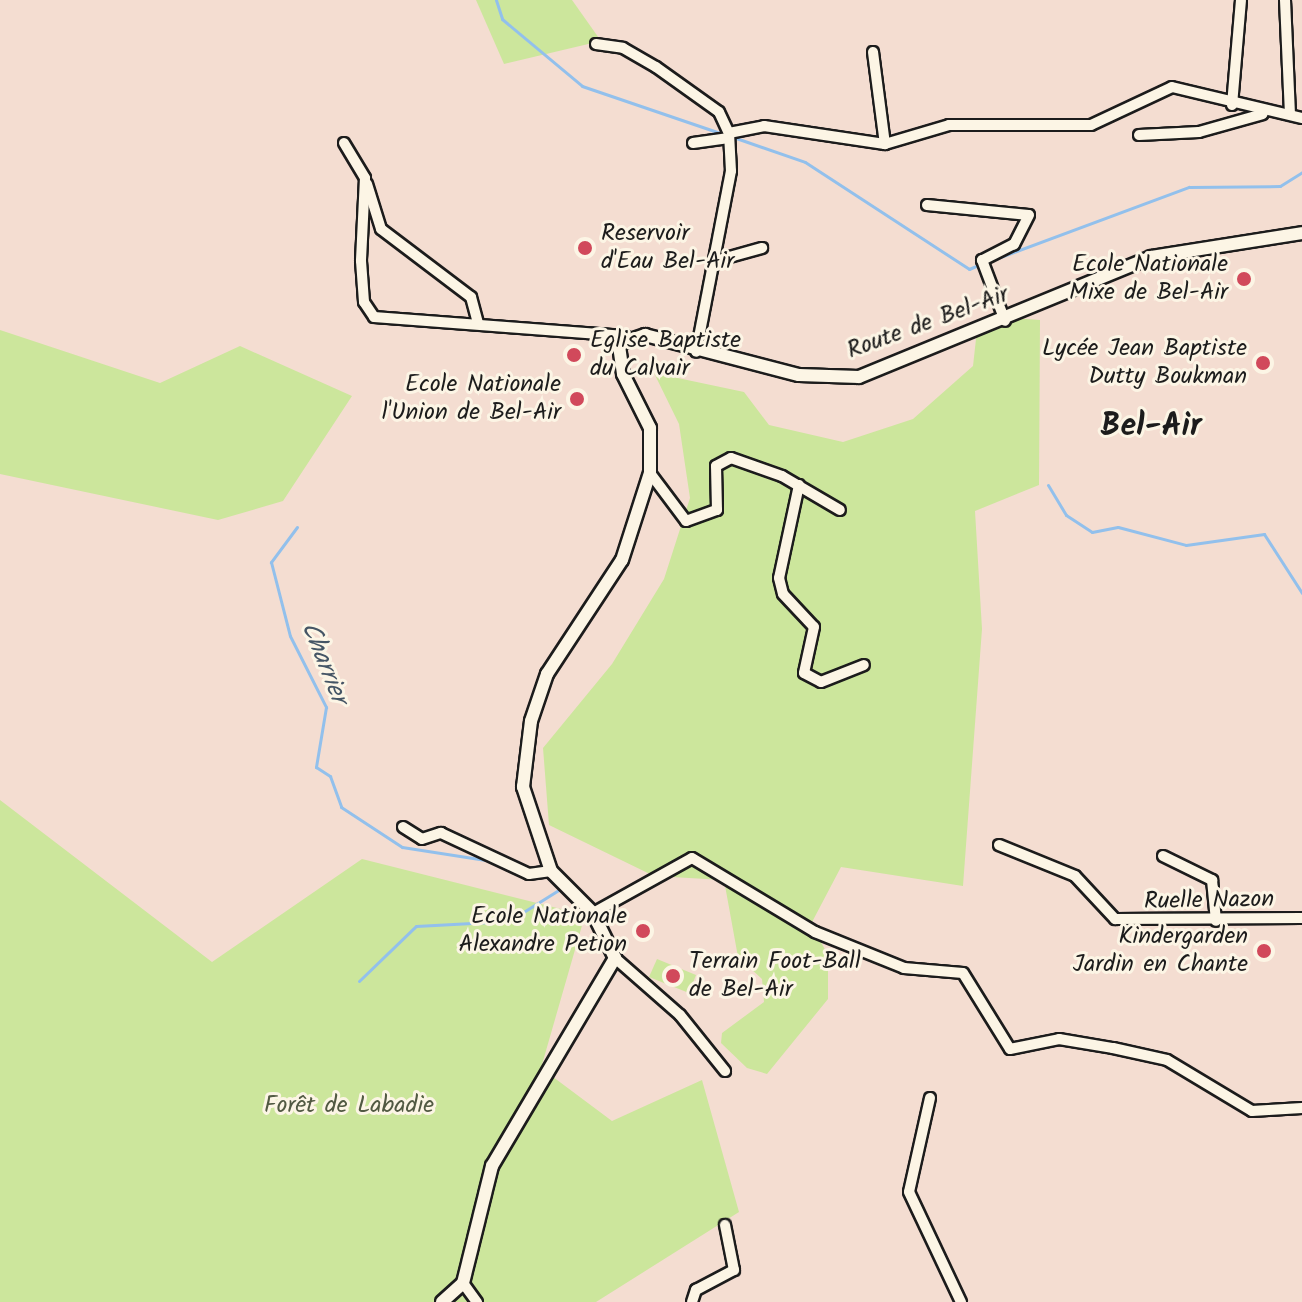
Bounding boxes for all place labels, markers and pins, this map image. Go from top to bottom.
place label: Reservoir d'Eau Bel-Air [601,220,734,276]
marker: Reservoir d'Eau Bel-Air [576,239,594,257]
place label: Ecole Nationale Mixe de Bel-Air [1069,251,1228,307]
marker: Ecole Nationale Mixe de Bel-Air [1235,270,1253,288]
place label: Eglise Baptiste du Calvair [590,327,741,383]
place label: Lycée Jean Baptiste Dutty Boukman [1042,335,1247,391]
marker: Eglise Baptiste du Calvair [565,346,583,364]
marker: Lycée Jean Baptiste Dutty Boukman [1254,354,1272,372]
place label: Ecole Nationale l'Union de Bel-Air [382,371,561,427]
marker: Ecole Nationale l'Union de Bel-Air [568,390,586,408]
place label: Ecole Nationale Alexandre Petion [459,903,627,959]
marker: Ecole Nationale Alexandre Petion [634,922,652,940]
place label: Kindergarden Jardin en Chante [1073,923,1248,979]
marker: Kindergarden Jardin en Chante [1255,942,1273,960]
place label: Terrain Foot-Ball de Bel-Air [689,948,861,1004]
marker: Terrain Foot-Ball de Bel-Air [664,967,682,985]

